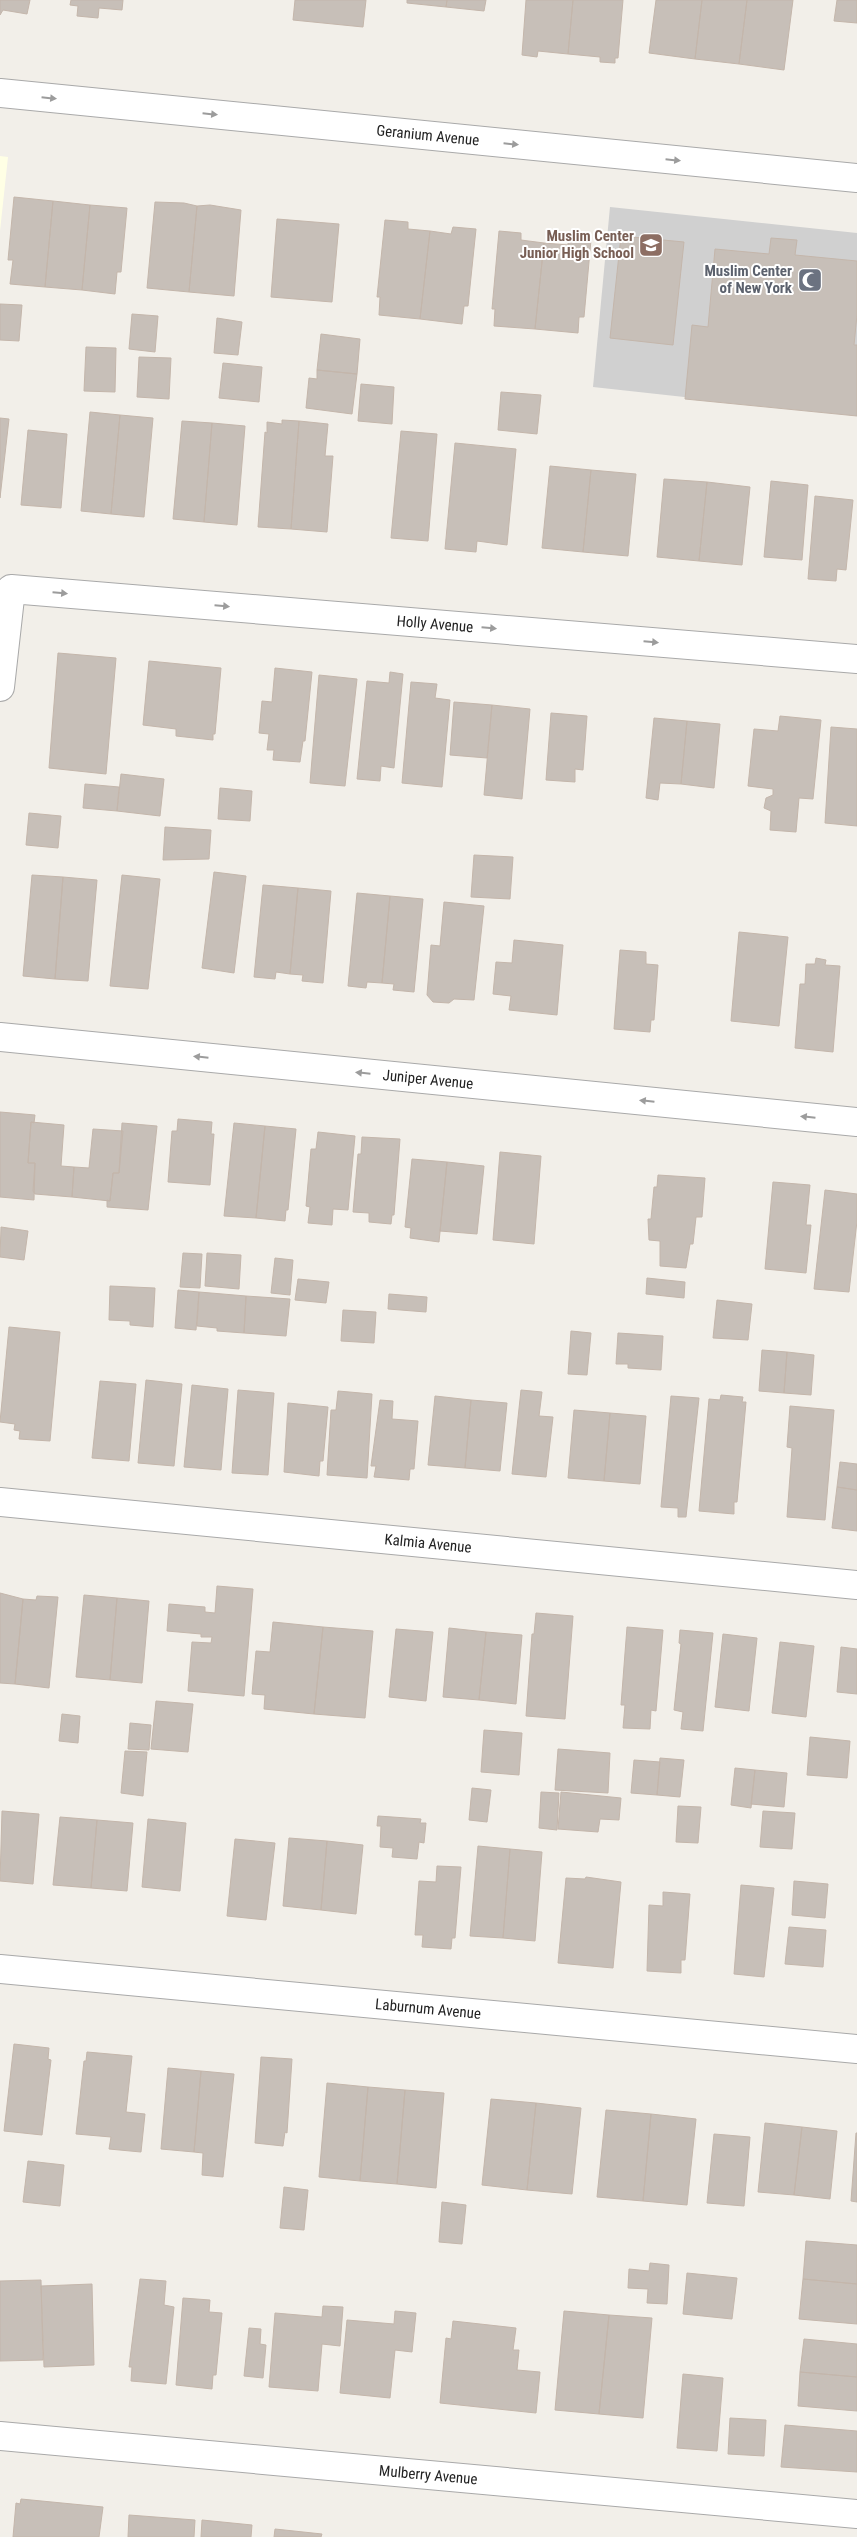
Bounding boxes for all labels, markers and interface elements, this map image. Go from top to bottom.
one-way arrow [41,94,57,102]
one-way arrow [203,110,219,118]
street label: Geranium Avenue [376,121,480,149]
one-way arrow [504,140,520,148]
one-way arrow [665,156,681,164]
place label: Muslim Center Junior High School [520,227,634,262]
school or university icon: Muslim Center Junior High School [638,232,664,258]
place label: Muslim Center of New York [704,262,793,297]
mosque icon: Muslim Center of New York [797,267,823,293]
one-way arrow [52,589,68,597]
one-way arrow [214,602,230,610]
street label: Holly Avenue [396,612,474,636]
one-way arrow [481,625,497,633]
one-way arrow [643,638,659,646]
one-way arrow [193,1053,209,1061]
street label: Juniper Avenue [382,1066,474,1093]
one-way arrow [355,1069,371,1077]
one-way arrow [638,1097,654,1105]
one-way arrow [800,1113,816,1121]
street label: Kalmia Avenue [384,1530,472,1557]
street label: Laburnum Avenue [374,1995,482,2023]
street label: Mulberry Avenue [378,2462,478,2488]

